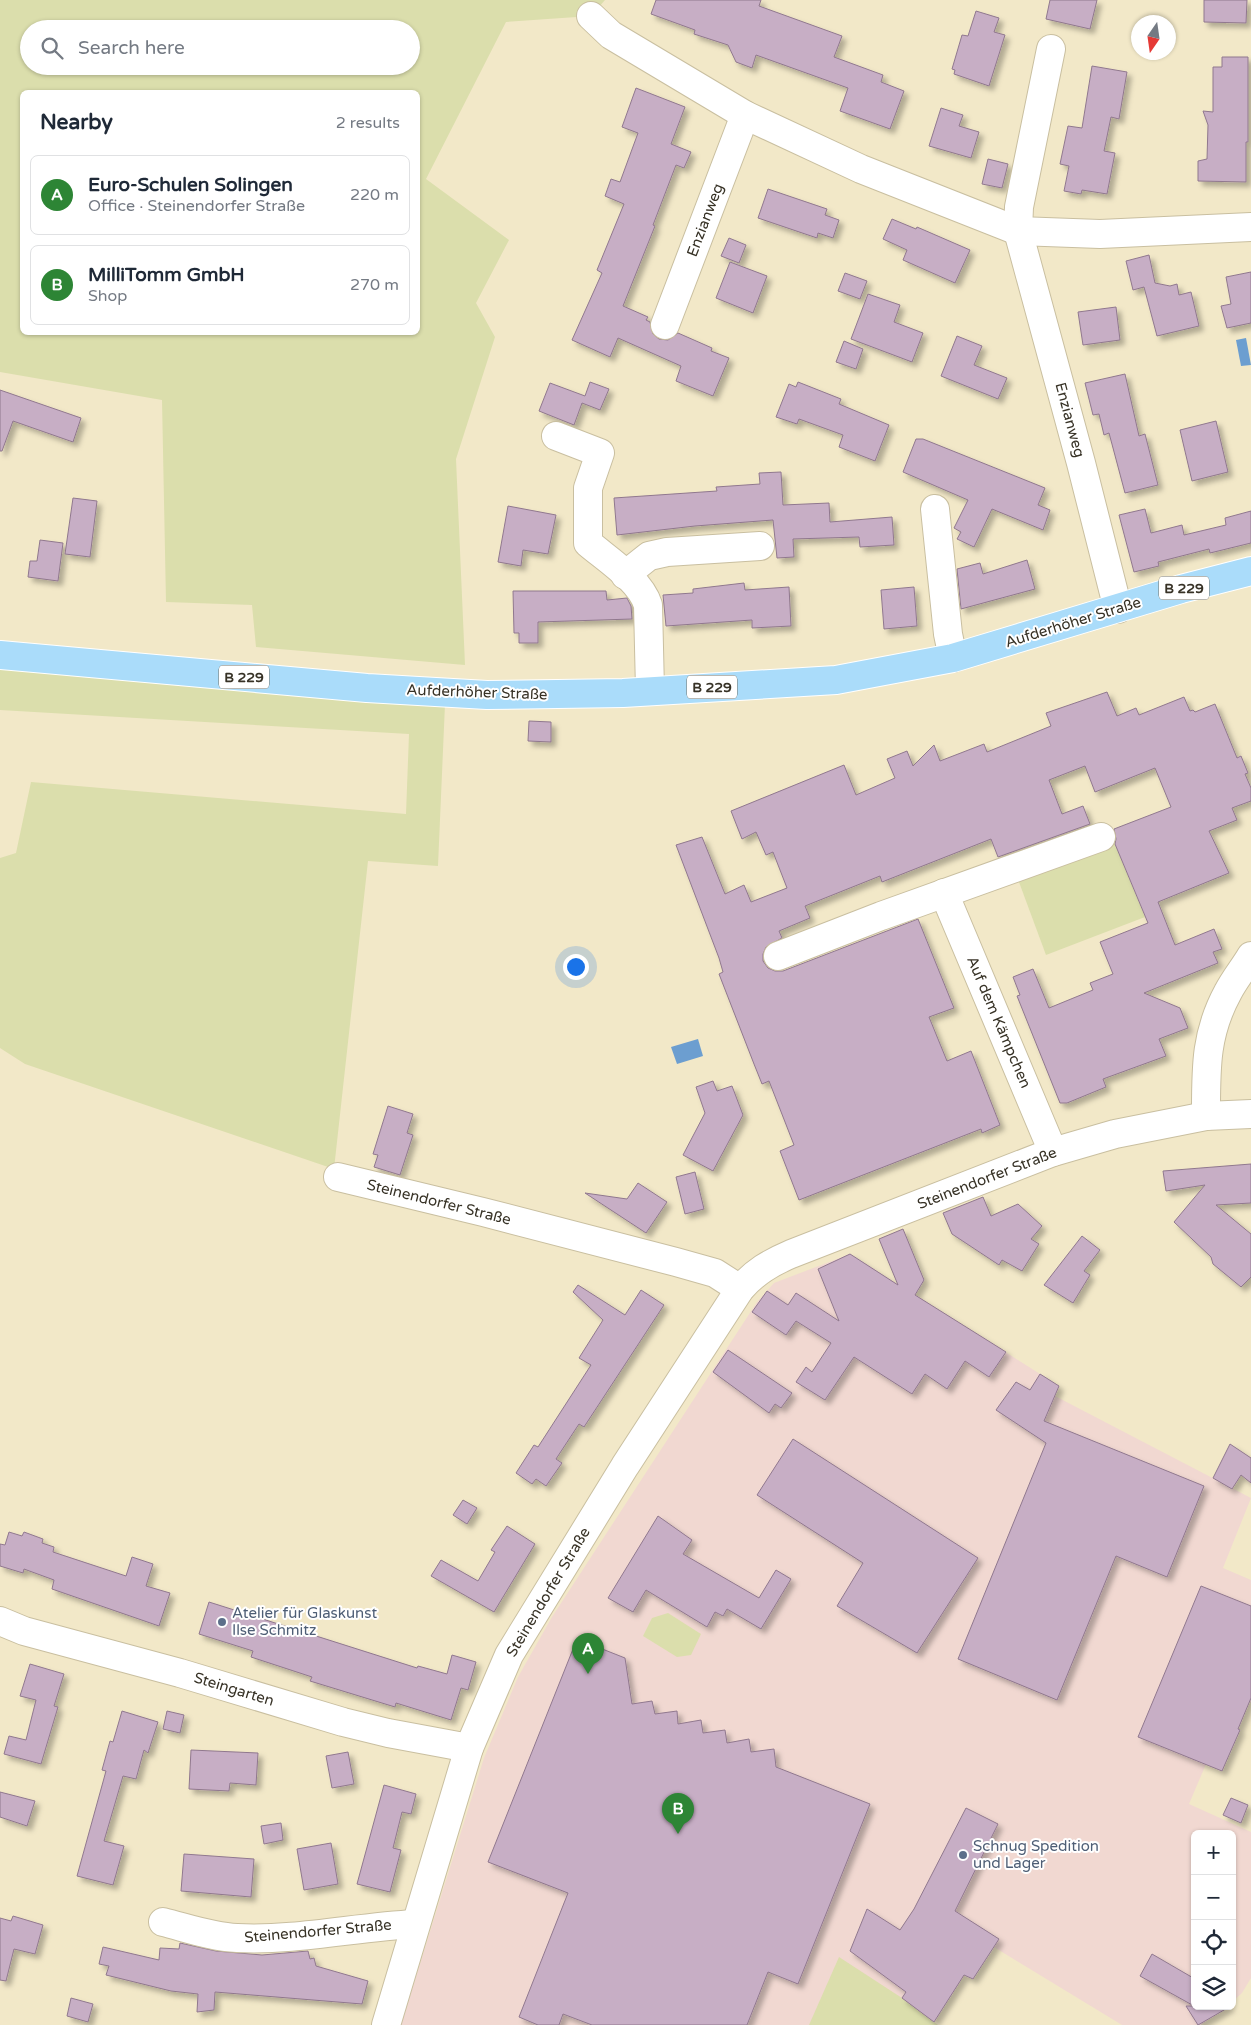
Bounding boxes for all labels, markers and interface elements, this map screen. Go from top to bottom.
north arrow [1131,15,1176,60]
search box [20,20,420,75]
icon: search [38,34,66,62]
text: Search here [78,37,185,59]
text: Nearby [40,110,113,135]
text: 2 results [336,113,400,133]
text: Euro-Schulen Solingen [88,174,293,196]
street label: Enzianweg [683,181,727,259]
text: A [51,185,63,205]
text: 220 m [350,185,399,205]
text: Office · Steinendorfer Straße [88,196,305,216]
text: MilliTomm GmbH [88,264,245,286]
text: B [51,275,63,295]
text: 270 m [350,275,399,295]
text: Shop [88,286,127,306]
street label: Enzianweg [1051,380,1089,460]
road number: B 229 [1159,576,1209,600]
street label: Aufderhöher Straße [1003,593,1143,651]
road number: B 229 [219,666,269,689]
road number: B 229 [687,676,737,699]
street label: Aufderhöher Straße [406,681,548,703]
street label: Auf dem Kämpchen [963,953,1035,1091]
your location [563,954,589,980]
street label: Steinendorfer Straße [915,1143,1059,1213]
street label: Steinendorfer Straße [365,1175,513,1229]
street label: Steinendorfer Straße [502,1524,594,1660]
place label: Atelier für Glaskunst Ilse Schmitz [232,1604,377,1639]
marker: Atelier für Glaskunst Ilse Schmitz [216,1616,228,1628]
pin: A [572,1633,604,1674]
street label: Steingarten [192,1668,276,1710]
pin: B [662,1793,694,1834]
map controls [1191,1830,1236,2010]
button: + [1191,1830,1236,1875]
place label: Schnug Spedition und Lager [973,1837,1099,1872]
marker: Schnug Spedition und Lager [957,1849,969,1861]
button: − [1191,1875,1236,1920]
street label: Steinendorfer Straße [244,1916,392,1946]
button: locate [1191,1920,1236,1965]
button: layers [1191,1965,1236,2010]

